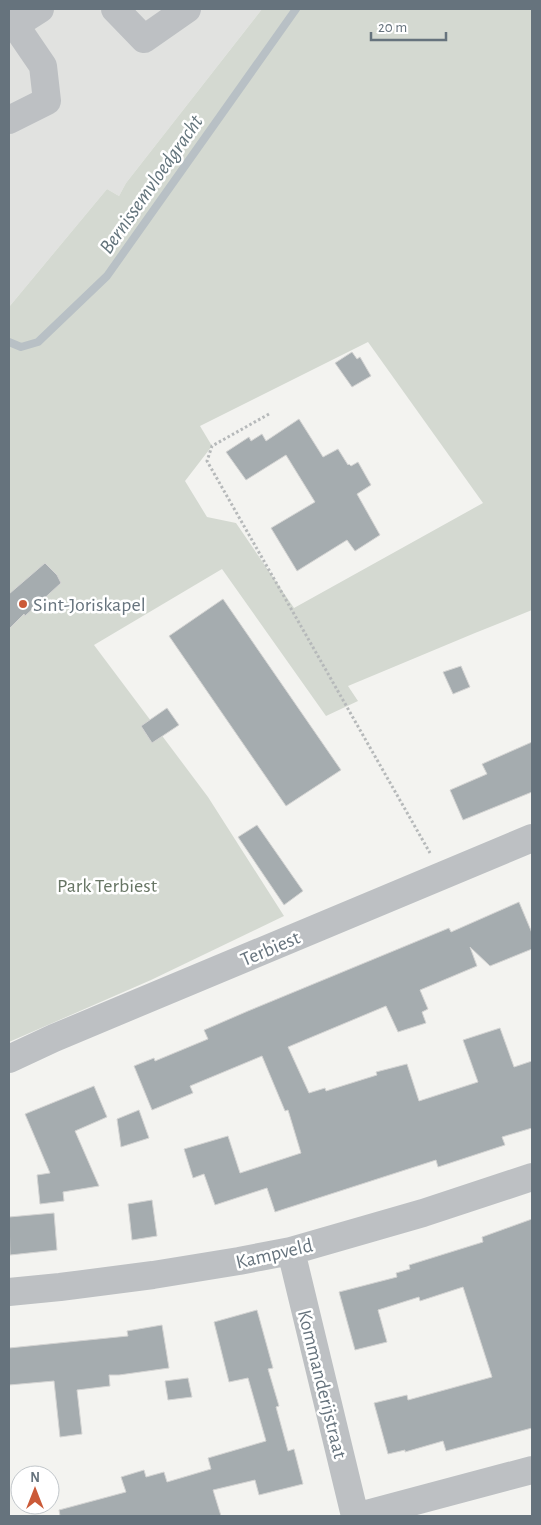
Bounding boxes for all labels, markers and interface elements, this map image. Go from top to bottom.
scale bar [371,10,446,42]
text: 20 m [378,20,407,35]
water label: Bernissemvloedgracht [96,111,207,258]
place label: Sint-Joriskapel [33,595,146,615]
marker: Sint-Joriskapel [17,598,29,610]
park label: Park Terbiest [57,876,158,896]
street label: Terbiest [238,927,304,970]
street label: Kampveld [234,1235,315,1273]
street label: Kommanderijstraat [294,1308,350,1461]
north arrow [10,1465,60,1515]
text: N [30,1471,40,1485]

